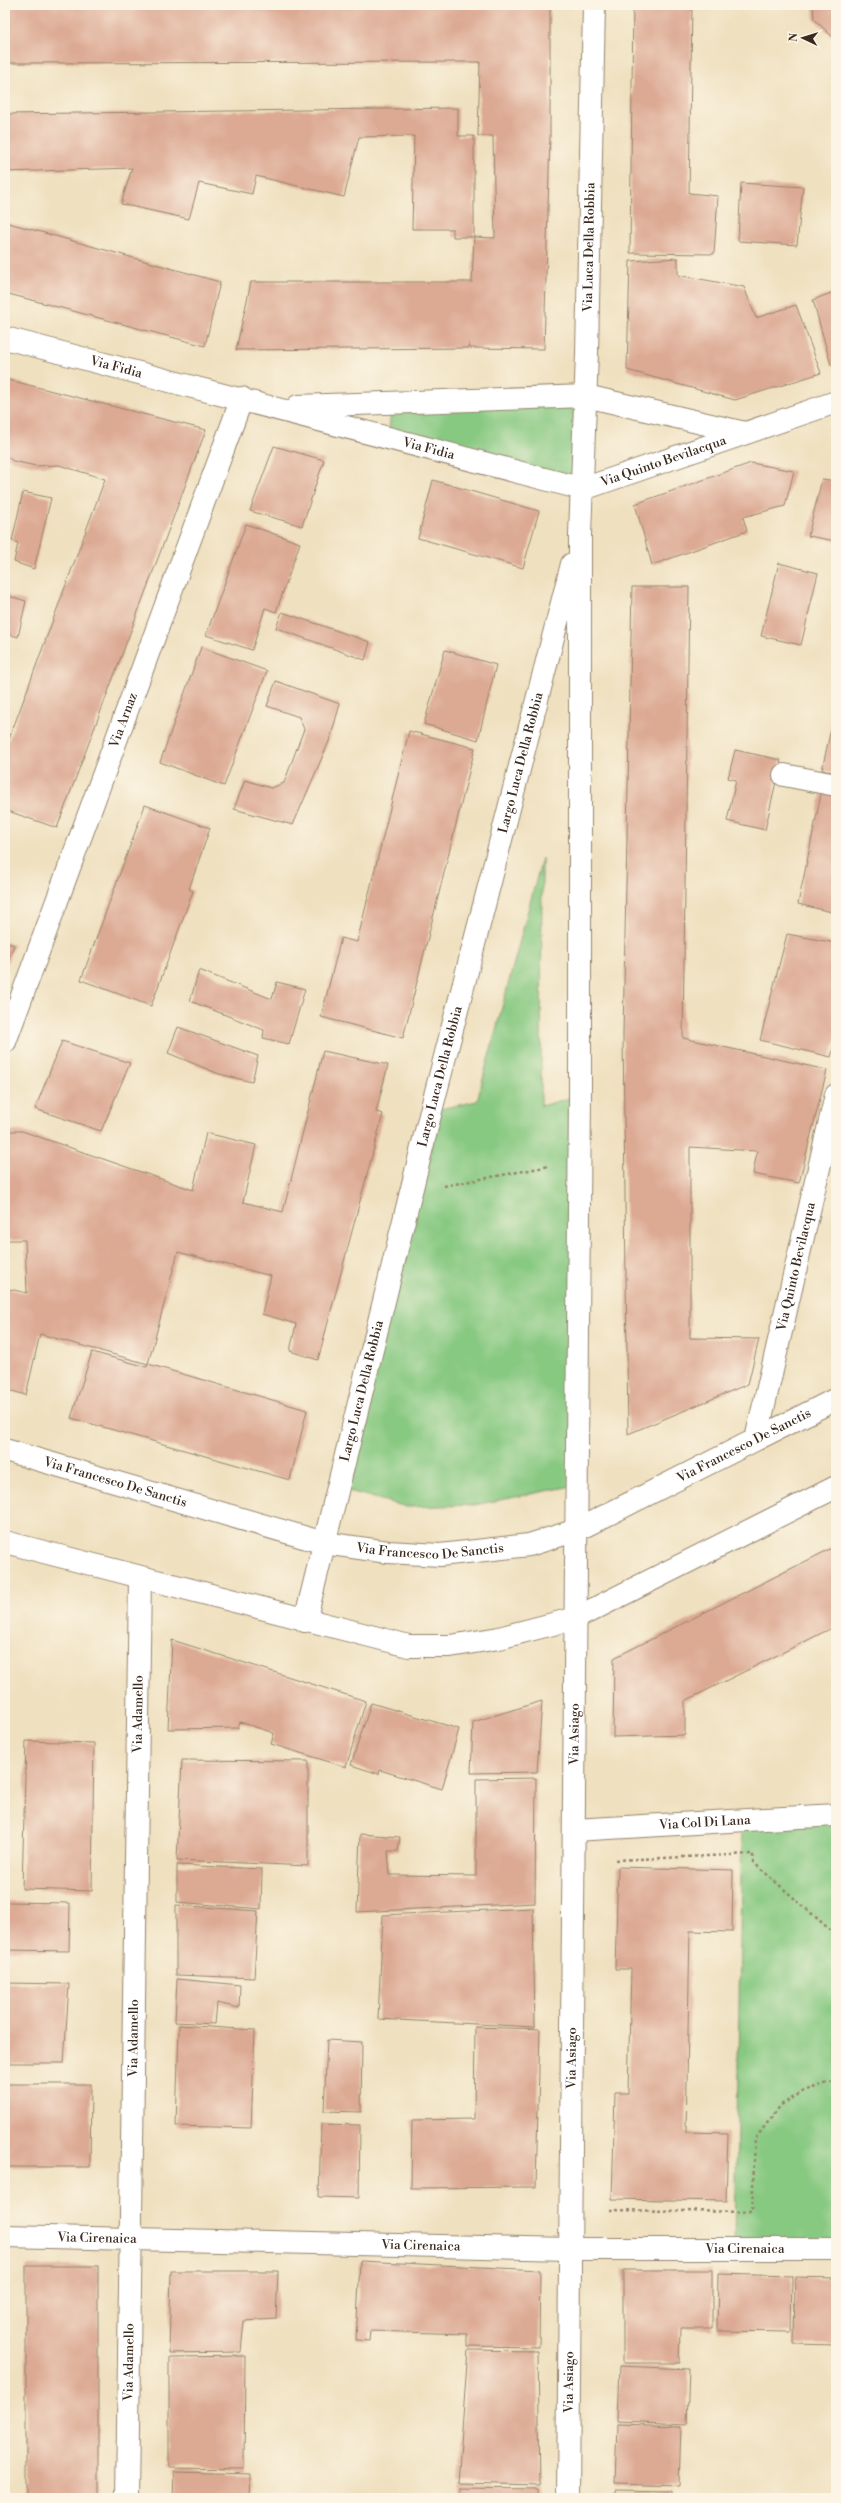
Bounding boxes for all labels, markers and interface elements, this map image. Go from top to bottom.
north arrow [783,18,823,58]
text: N [787,32,801,42]
street label: Via Luca Della Robbia [580,182,598,313]
street label: Via Fidia [88,352,144,382]
street label: Via Quinto Bevilacqua [598,432,729,491]
street label: Via Fidia [400,434,457,463]
street label: Via Arnaz [106,690,141,751]
street label: Largo Luca Della Robbia [495,690,547,835]
street label: Largo Luca Della Robbia [414,1004,466,1149]
street label: Via Quinto Bevilacqua [773,1200,819,1334]
street label: Largo Luca Della Robbia [337,1318,387,1463]
street label: Via Francesco De Sanctis [673,1405,814,1487]
street label: Via Francesco De Sanctis [41,1453,189,1511]
street label: Via Francesco De Sanctis [354,1539,505,1563]
street label: Via Adamello [130,1675,147,1754]
street label: Via Asiago [566,1703,583,1766]
street label: Via Col Di Lana [658,1812,751,1833]
street label: Via Adamello [125,1999,142,2078]
street label: Via Asiago [563,2027,580,2090]
street label: Via Cirenaica [56,2229,137,2247]
street label: Via Cirenaica [380,2237,461,2254]
street label: Via Cirenaica [704,2241,785,2257]
street label: Via Adamello [120,2323,137,2402]
street label: Via Asiago [561,2351,577,2414]

